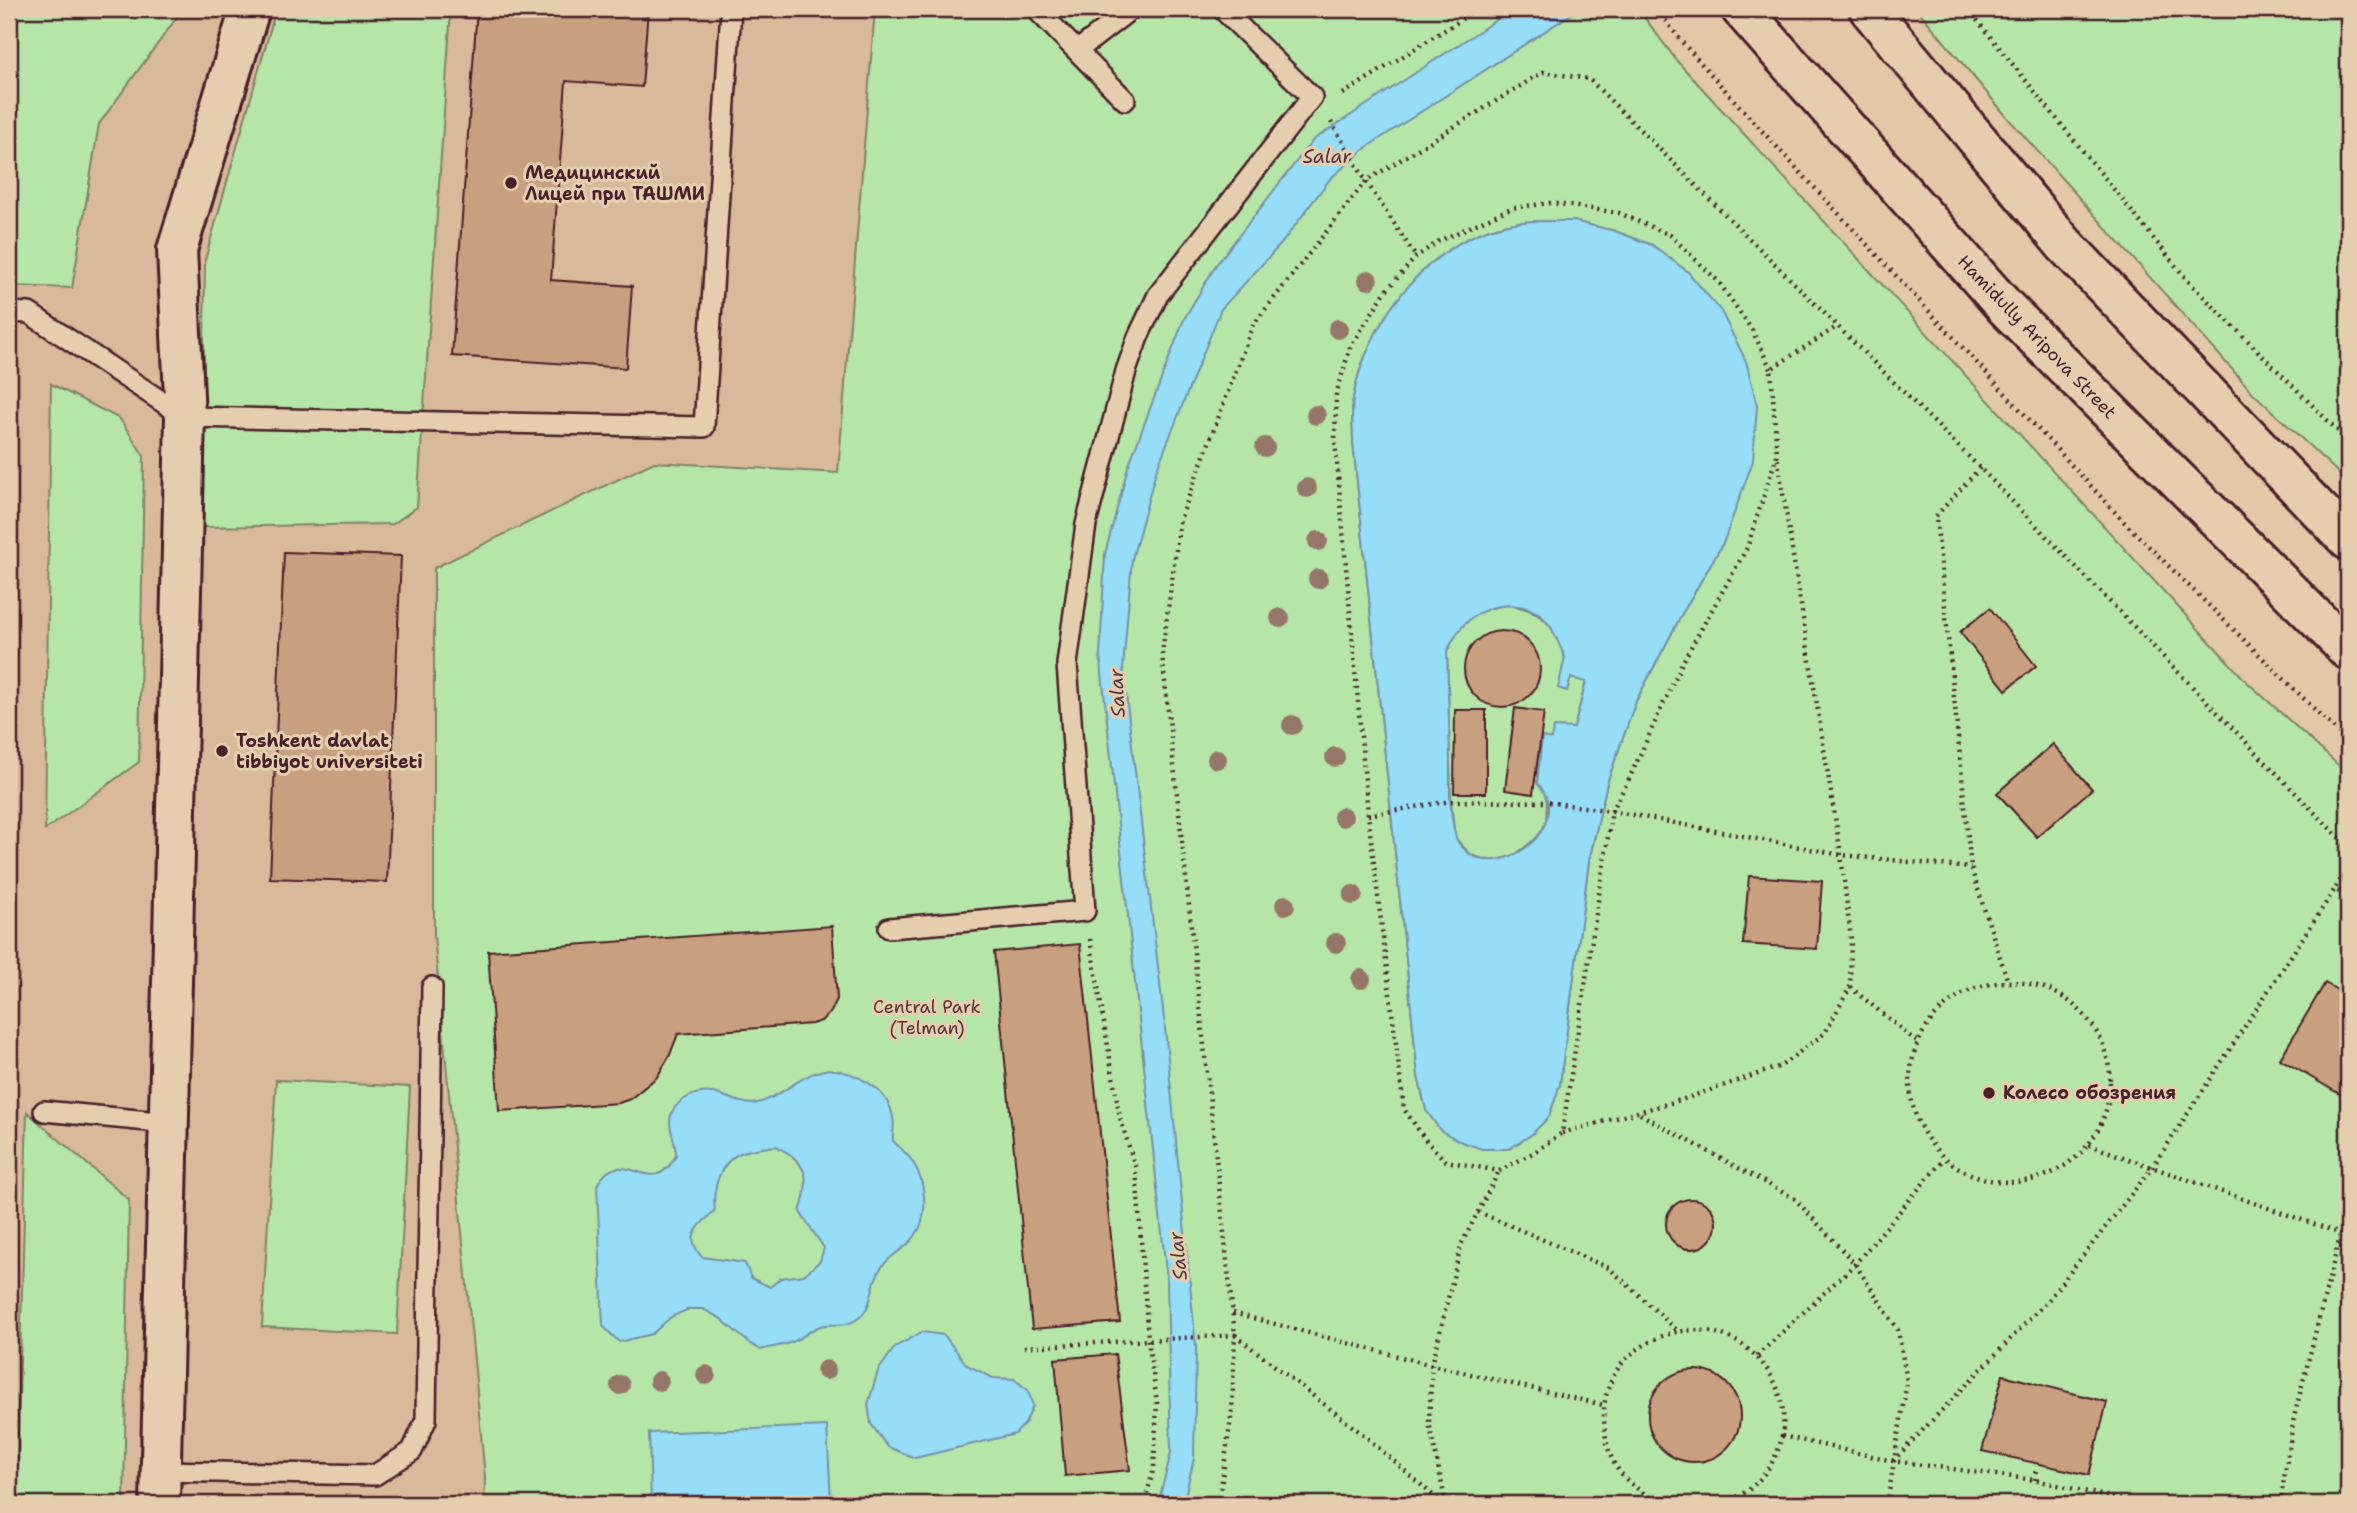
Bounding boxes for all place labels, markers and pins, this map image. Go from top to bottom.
place label: Медицинский Лицей при ТАШМИ [525,161,705,206]
marker: Медицинский Лицей при ТАШМИ [503,175,519,191]
place label: Toshkent davlat tibbiyot universiteti [236,729,423,774]
marker: Toshkent davlat tibbiyot universiteti [214,743,230,759]
place label: Колесо обозрения [2003,1081,2176,1105]
marker: Колесо обозрения [1981,1085,1997,1101]

